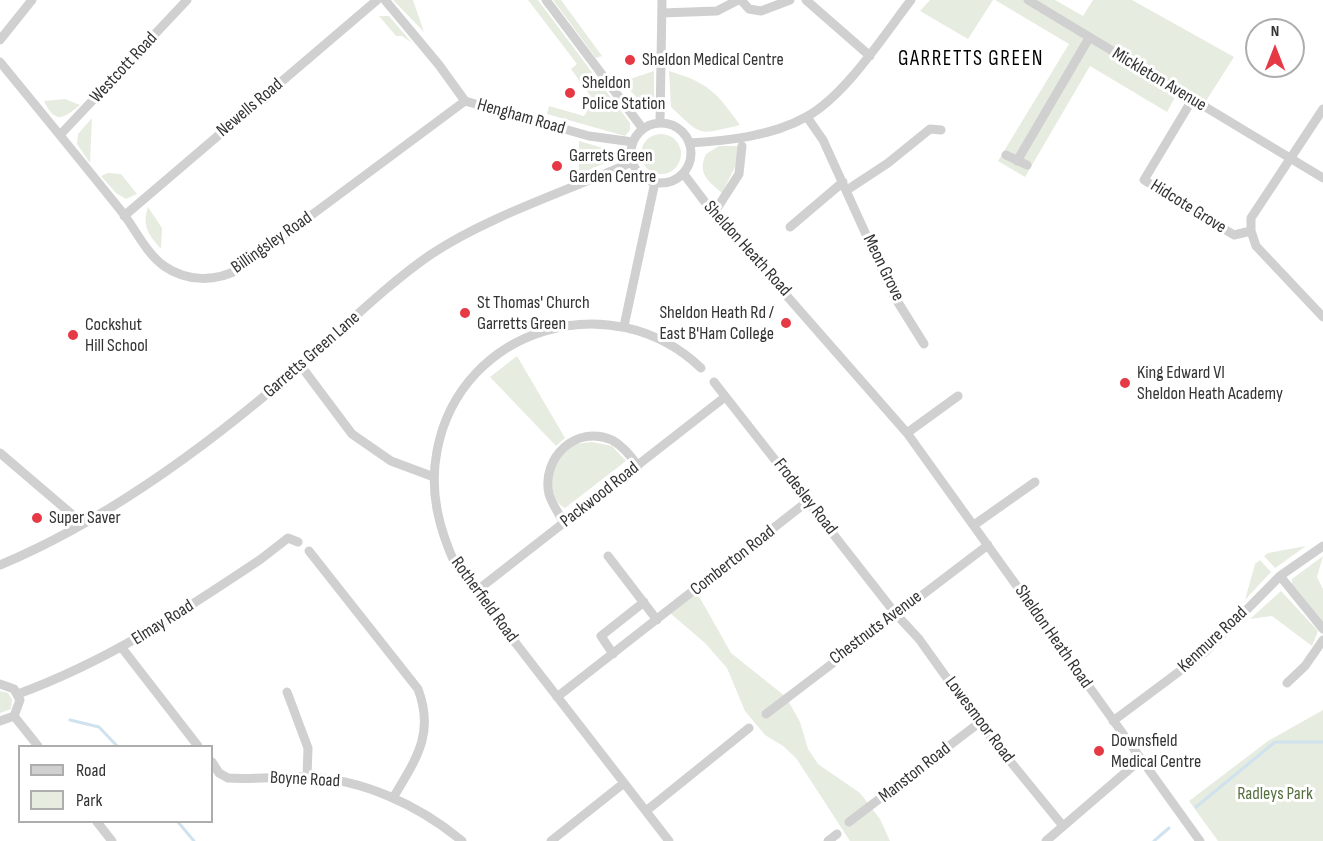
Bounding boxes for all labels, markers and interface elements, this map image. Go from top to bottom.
north arrow [1245,18,1305,78]
text: N [1271,22,1279,41]
street label: Westcott Road [86,28,162,108]
street label: Mickleton Avenue [1108,43,1210,117]
district label: GARRETTS GREEN [898,47,1044,73]
place label: Sheldon Medical Centre [642,49,784,71]
marker: Sheldon Medical Centre [623,53,637,67]
place label: Sheldon Police Station [582,72,665,115]
street label: Newells Road [213,74,287,142]
marker: Sheldon Police Station [563,86,577,100]
street label: Hengham Road [475,94,567,140]
place label: Garrets Green Garden Centre [569,145,656,188]
marker: Garrets Green Garden Centre [550,159,564,173]
street label: Hidcote Grove [1146,175,1230,239]
street label: Sheldon Heath Road [699,197,795,301]
street label: Billingsley Road [228,207,316,279]
street label: Meon Grove [858,231,908,305]
place label: St Thomas' Church Garretts Green [477,292,590,334]
place label: Sheldon Heath Rd / East B'Ham College [659,302,774,344]
marker: St Thomas' Church Garretts Green [458,306,472,320]
street label: Garretts Green Lane [259,307,365,403]
place label: Cockshut Hill School [85,314,148,356]
marker: Sheldon Heath Rd / East B'Ham College [779,316,793,330]
marker: Cockshut Hill School [66,328,80,342]
place label: King Edward VI Sheldon Heath Academy [1137,362,1283,404]
marker: King Edward VI Sheldon Heath Academy [1118,376,1132,390]
street label: Frodesley Road [769,455,841,539]
street label: Packwood Road [556,458,644,532]
place label: Super Saver [49,507,121,529]
marker: Super Saver [30,511,44,525]
street label: Comberton Road [687,521,779,601]
street label: Rotherfield Road [446,553,522,647]
street label: Sheldon Heath Road [1009,581,1097,693]
street label: Chestnuts Avenue [826,586,926,670]
street label: Elmay Road [128,596,198,650]
street label: Kenmure Road [1174,602,1252,678]
street label: Lowesmoor Road [940,673,1018,767]
place label: Downsfield Medical Centre [1111,730,1201,772]
street label: Manston Road [875,738,955,808]
marker: Downsfield Medical Centre [1092,744,1106,758]
legend [18,745,213,823]
text: Road [76,760,106,781]
street label: Boyne Road [269,767,341,793]
park label: Radleys Park [1237,783,1313,805]
text: Park [76,790,102,811]

